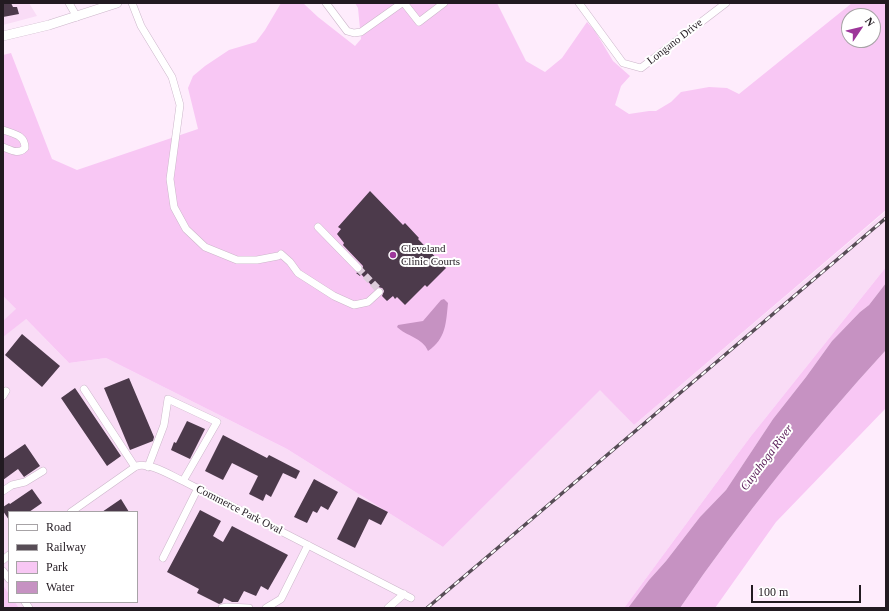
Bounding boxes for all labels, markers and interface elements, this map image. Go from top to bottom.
north arrow [841,8,881,48]
text: N [863,15,877,28]
street label: Longano Drive [645,16,705,68]
place label: Cleveland Clinic Courts [401,242,460,268]
marker: Cleveland Clinic Courts [388,250,398,260]
water label: Cuyahoga River [738,422,796,494]
street label: Commerce Park Oval [194,482,284,538]
legend [8,511,138,603]
text: Road [46,520,71,534]
text: Railway [46,540,86,554]
text: Park [46,560,68,574]
scale bar [753,577,863,603]
text: Water [46,580,74,594]
text: 100 m [758,585,788,599]

